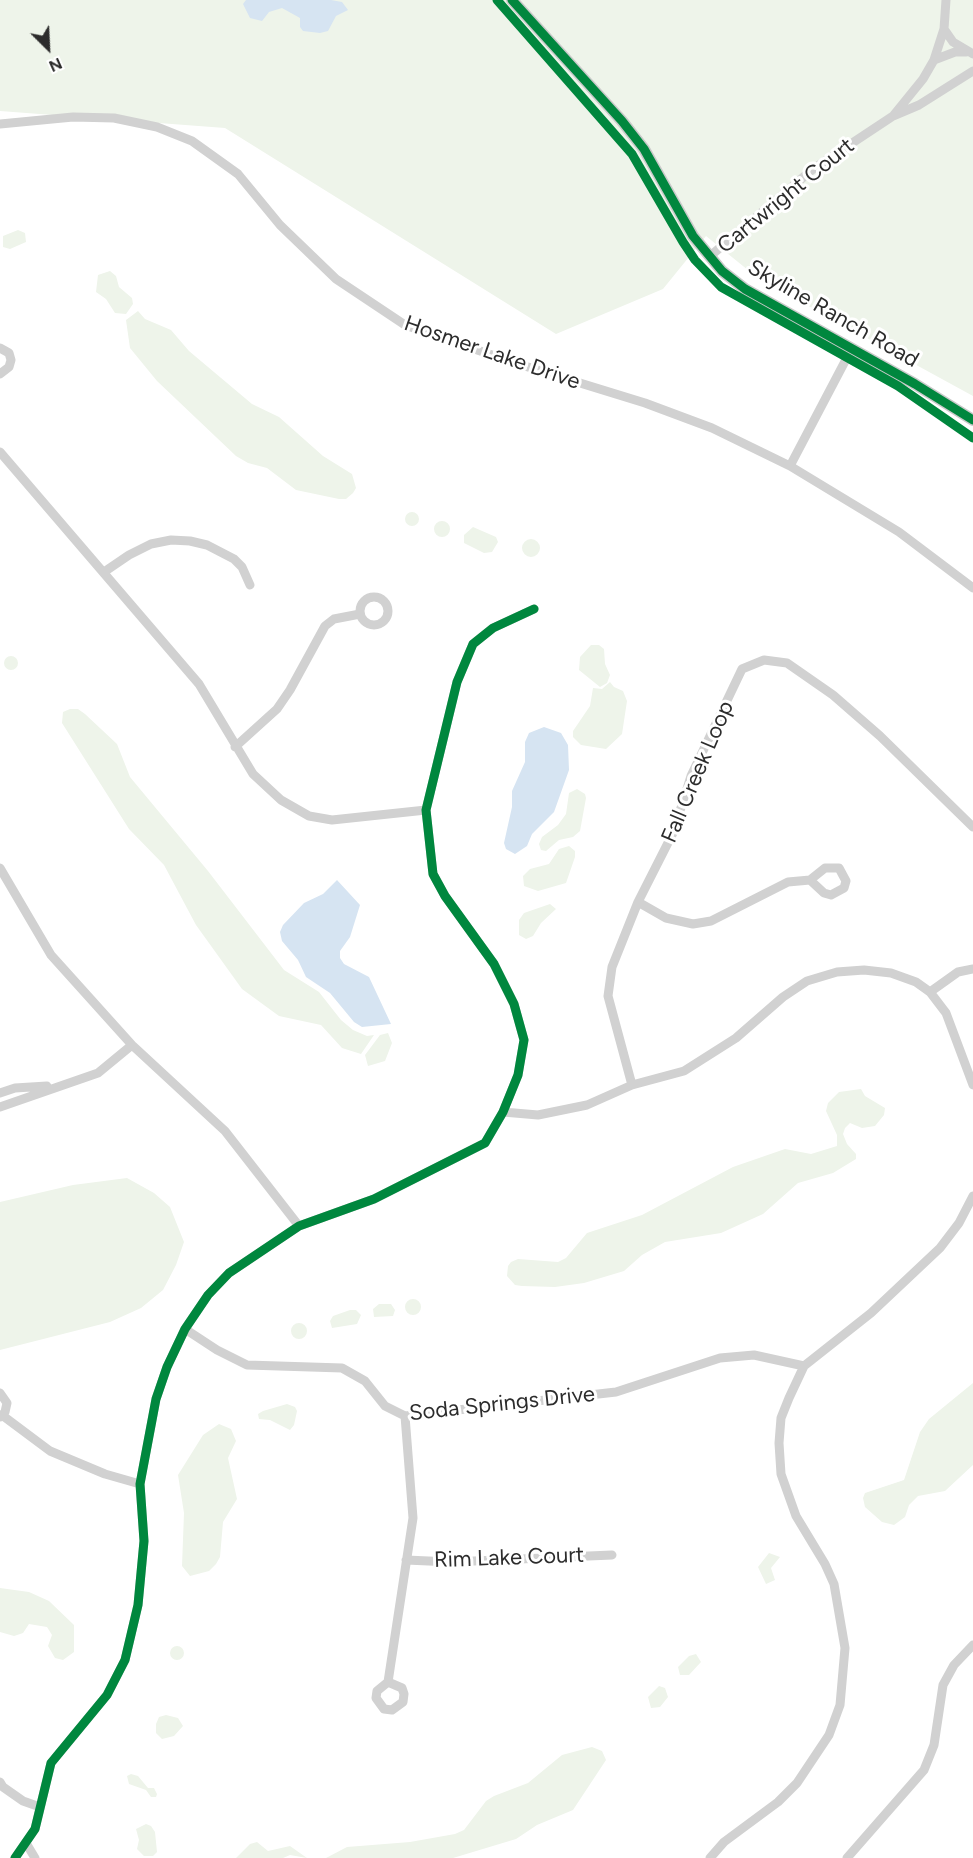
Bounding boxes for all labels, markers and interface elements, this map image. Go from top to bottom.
north arrow [18,18,78,78]
text: N [46,54,65,76]
street label: Cartwright Court [712,133,860,259]
street label: Skyline Ranch Road [743,254,923,374]
street label: Hosmer Lake Drive [400,310,584,396]
street label: Fall Creek Loop [656,697,740,847]
street label: Soda Springs Drive [408,1381,596,1427]
street label: Rim Lake Court [433,1542,585,1574]

